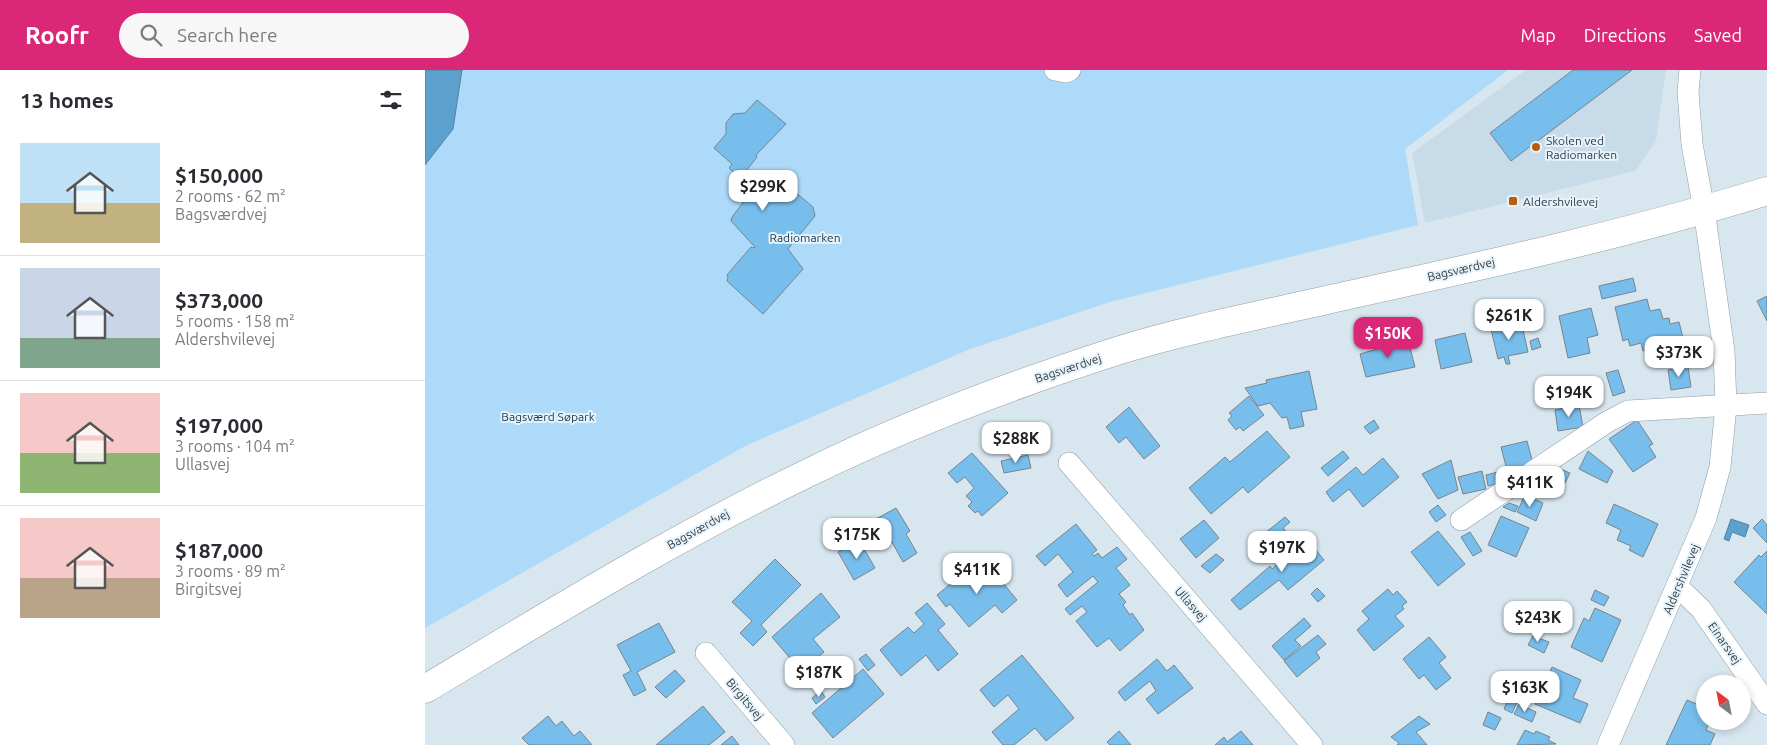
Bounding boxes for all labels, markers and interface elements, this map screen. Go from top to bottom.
search box [119,13,469,58]
icon: search [137,21,165,49]
text: Roofr [25,22,89,49]
text: Search here [177,24,277,46]
text: Map [1520,25,1556,45]
text: Directions [1584,25,1666,45]
text: Saved [1694,25,1742,45]
icon: filters [377,86,405,114]
text: 13 homes [20,88,114,112]
place label: Skolen ved Radiomarken [1546,134,1617,161]
marker: Skolen ved Radiomarken [1530,141,1542,153]
icon: home [60,163,120,223]
text: $150,000 [175,163,263,187]
pin: $299K [728,170,798,212]
text: $299K [740,177,786,195]
text: 2 rooms · 62 m² [175,187,286,205]
marker: Aldershvilevej [1507,195,1519,207]
place label: Aldershvilevej [1523,195,1598,208]
text: Bagsværdvej [175,205,267,223]
park label: Radiomarken [770,231,840,244]
street label: Bagsværdvej [1426,255,1496,283]
icon: home [60,288,120,348]
text: $373,000 [175,288,263,312]
pin: $261K [1474,298,1544,341]
text: $261K [1486,306,1532,324]
text: 5 rooms · 158 m² [175,312,295,330]
pin: $150K [1353,316,1423,359]
text: $150K [1365,324,1411,342]
text: Aldershvilevej [175,330,275,348]
pin: $373K [1644,336,1714,378]
text: $373K [1656,343,1702,361]
street label: Bagsværdvej [1033,351,1103,385]
pin: $194K [1534,376,1604,418]
text: $194K [1546,383,1592,401]
park label: Bagsværd Søpark [501,410,595,423]
icon: home [60,413,120,473]
text: $197,000 [175,413,263,437]
pin: $288K [981,422,1051,464]
text: $288K [993,429,1039,447]
text: 3 rooms · 104 m² [175,437,295,455]
text: Ullasvej [175,455,230,473]
pin: $411K [1495,466,1565,508]
text: $411K [1507,473,1553,491]
street label: Bagsværdvej [665,507,731,551]
pin: $175K [822,518,892,560]
text: $175K [834,525,880,543]
pin: $197K [1247,530,1317,573]
icon: home [60,538,120,598]
text: $187,000 [175,538,263,562]
text: $197K [1259,538,1305,556]
street label: Aldershvilevej [1660,542,1702,616]
pin: $411K [942,552,1012,595]
text: $411K [954,560,1000,578]
text: 3 rooms · 89 m² [175,562,286,580]
text: Birgitsvej [175,580,242,598]
street label: Ullasvej [1173,584,1209,624]
pin: $243K [1503,600,1573,643]
text: $243K [1515,608,1561,626]
street label: Einarsvej [1706,620,1744,666]
pin: $187K [784,656,854,698]
text: $187K [796,663,842,681]
pin: $163K [1490,670,1560,713]
north arrow [1696,675,1751,730]
map controls [1696,675,1751,730]
street label: Birgitsvej [724,676,766,722]
text: $163K [1502,678,1548,696]

